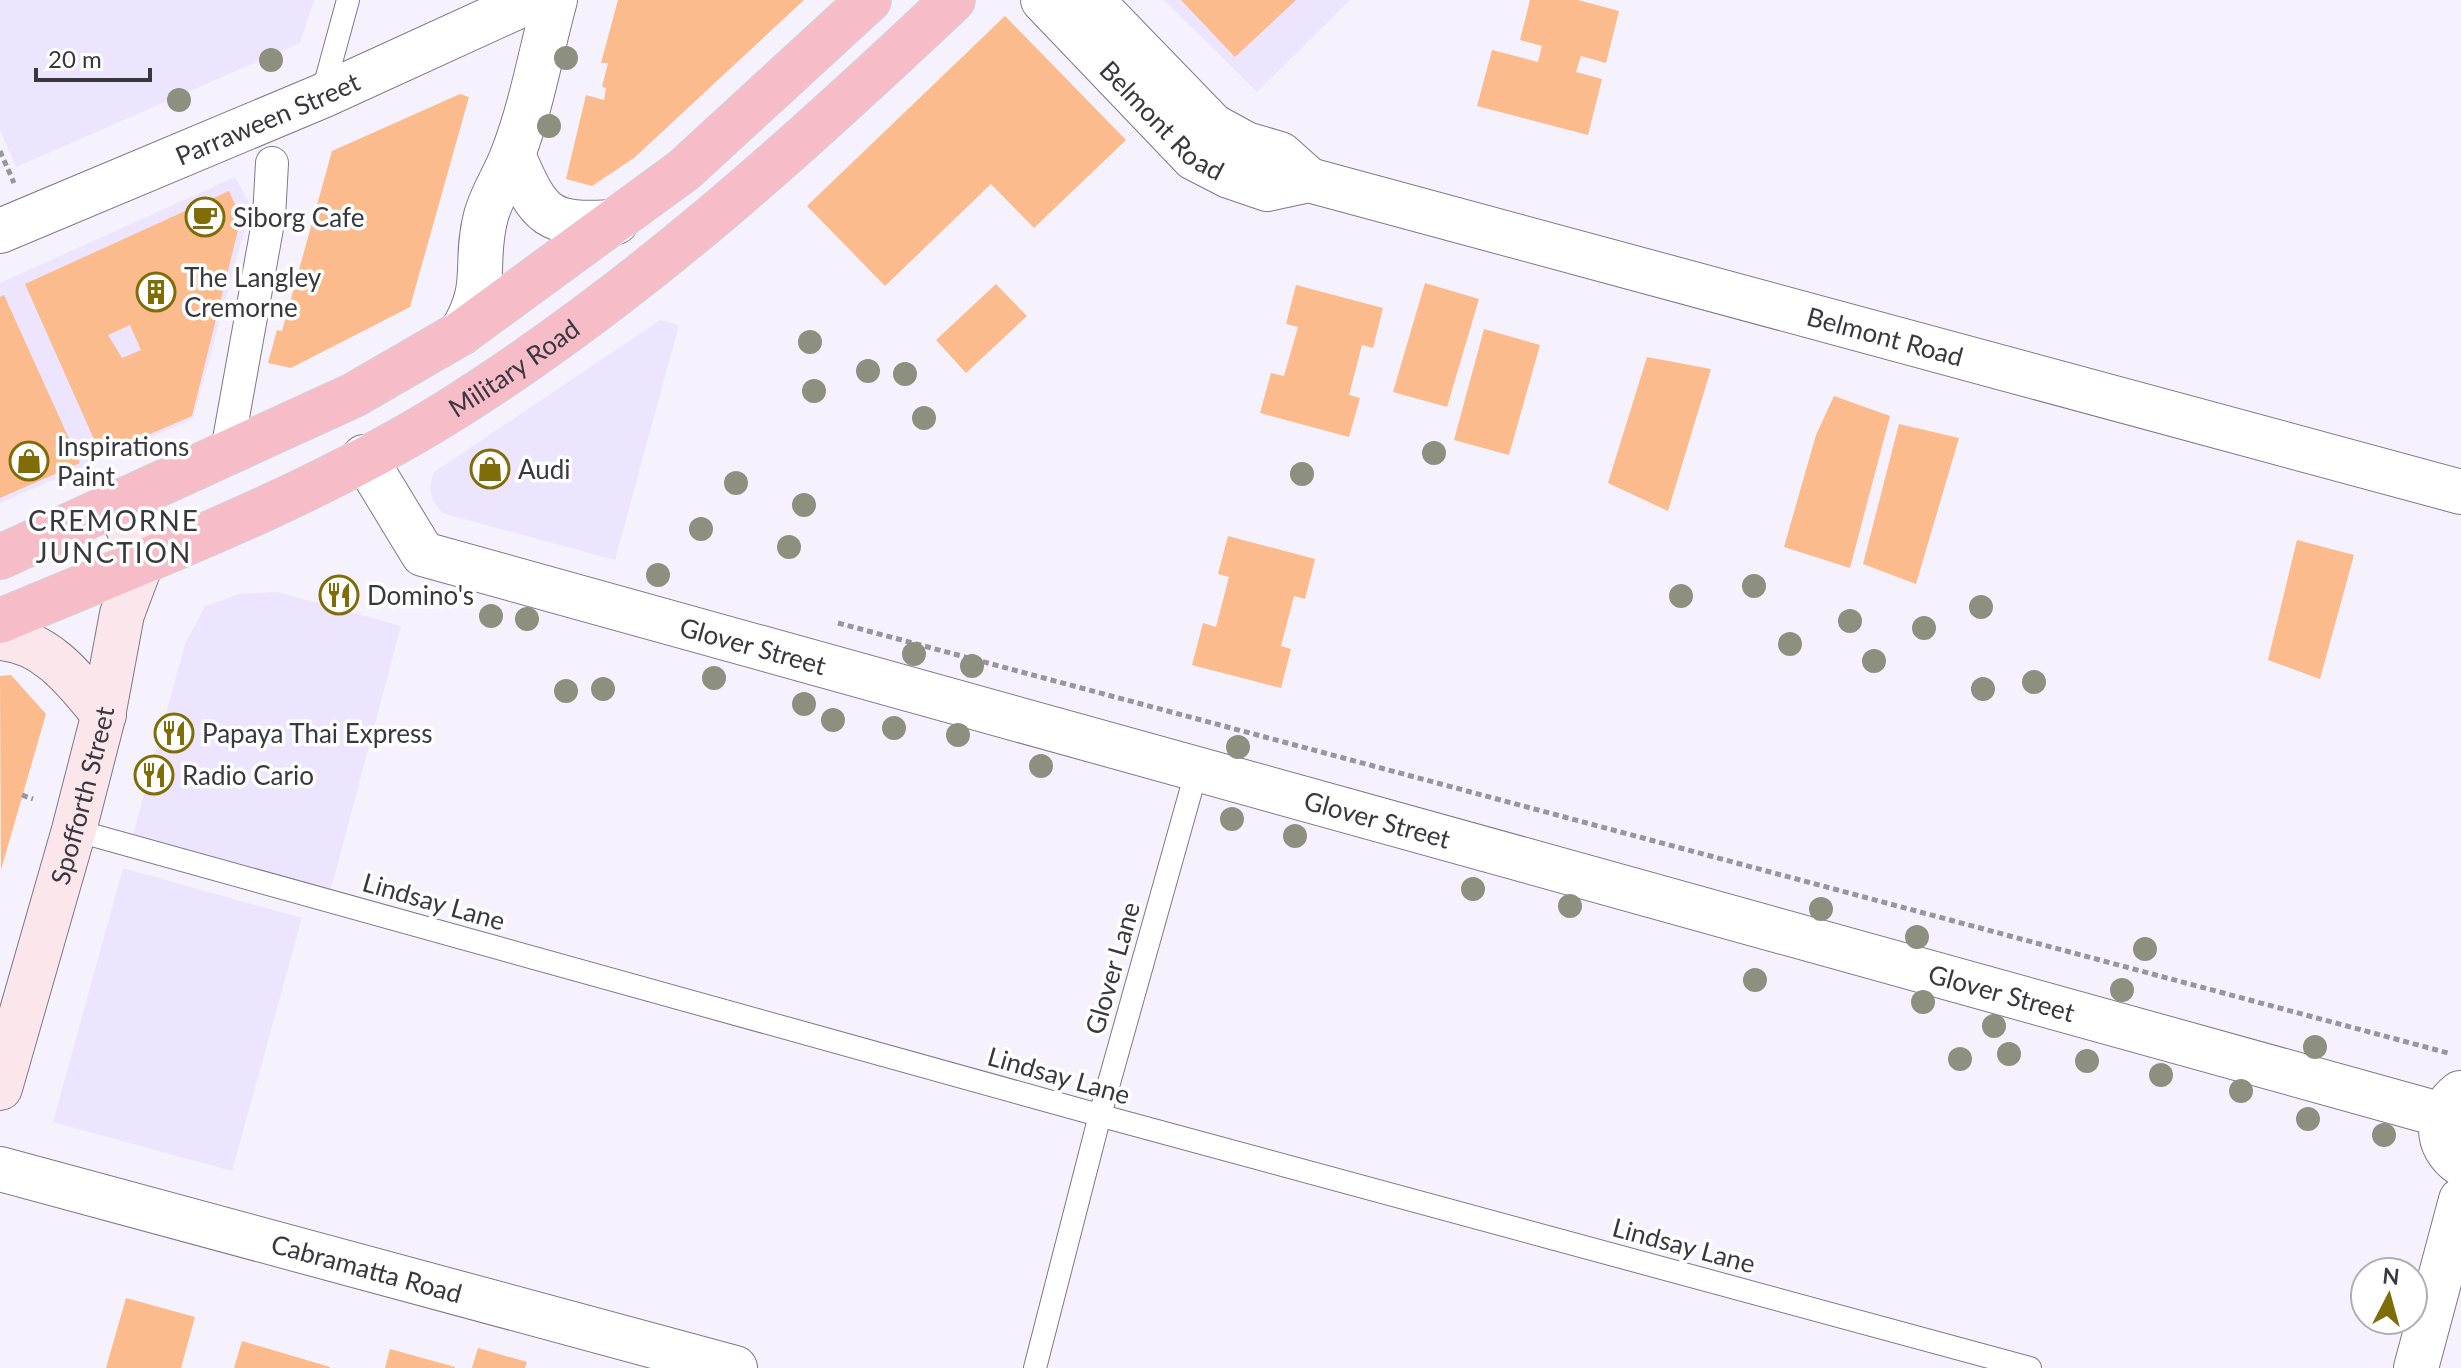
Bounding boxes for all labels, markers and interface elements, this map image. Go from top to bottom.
scale bar [36,32,150,82]
text: 20 m [48,44,102,73]
street label: Belmont Road [1093,54,1230,187]
street label: Parraween Street [170,65,365,172]
cafe icon: Siborg Cafe [184,196,226,238]
place label: Siborg Cafe [233,201,364,233]
place label: The Langley Cremorne [184,261,322,323]
building icon: The Langley Cremorne [135,271,177,313]
street label: Belmont Road [1803,300,1967,373]
street label: Military Road [442,312,585,424]
place label: Inspirations Paint [57,430,189,492]
shop icon: Inspirations Paint [8,440,50,482]
shop icon: Audi [469,448,511,490]
place label: Audi [518,453,571,485]
district label: CREMORNE JUNCTION [28,503,200,569]
restaurant icon: Domino's [318,574,360,616]
place label: Domino's [367,579,474,611]
street label: Glover Street [676,610,830,681]
street label: Spofforth Street [43,703,121,888]
restaurant icon: Papaya Thai Express [153,712,195,754]
place label: Papaya Thai Express [202,717,432,749]
restaurant icon: Radio Cario [133,754,175,796]
place label: Radio Cario [182,759,314,791]
street label: Glover Street [1301,784,1455,855]
street label: Lindsay Lane [359,865,509,937]
street label: Glover Lane [1078,898,1146,1038]
street label: Glover Street [1925,957,2079,1028]
street label: Lindsay Lane [984,1039,1134,1111]
street label: Lindsay Lane [1609,1211,1759,1279]
street label: Cabramatta Road [268,1227,466,1309]
north arrow [2349,1256,2429,1336]
text: N [2381,1261,2401,1290]

